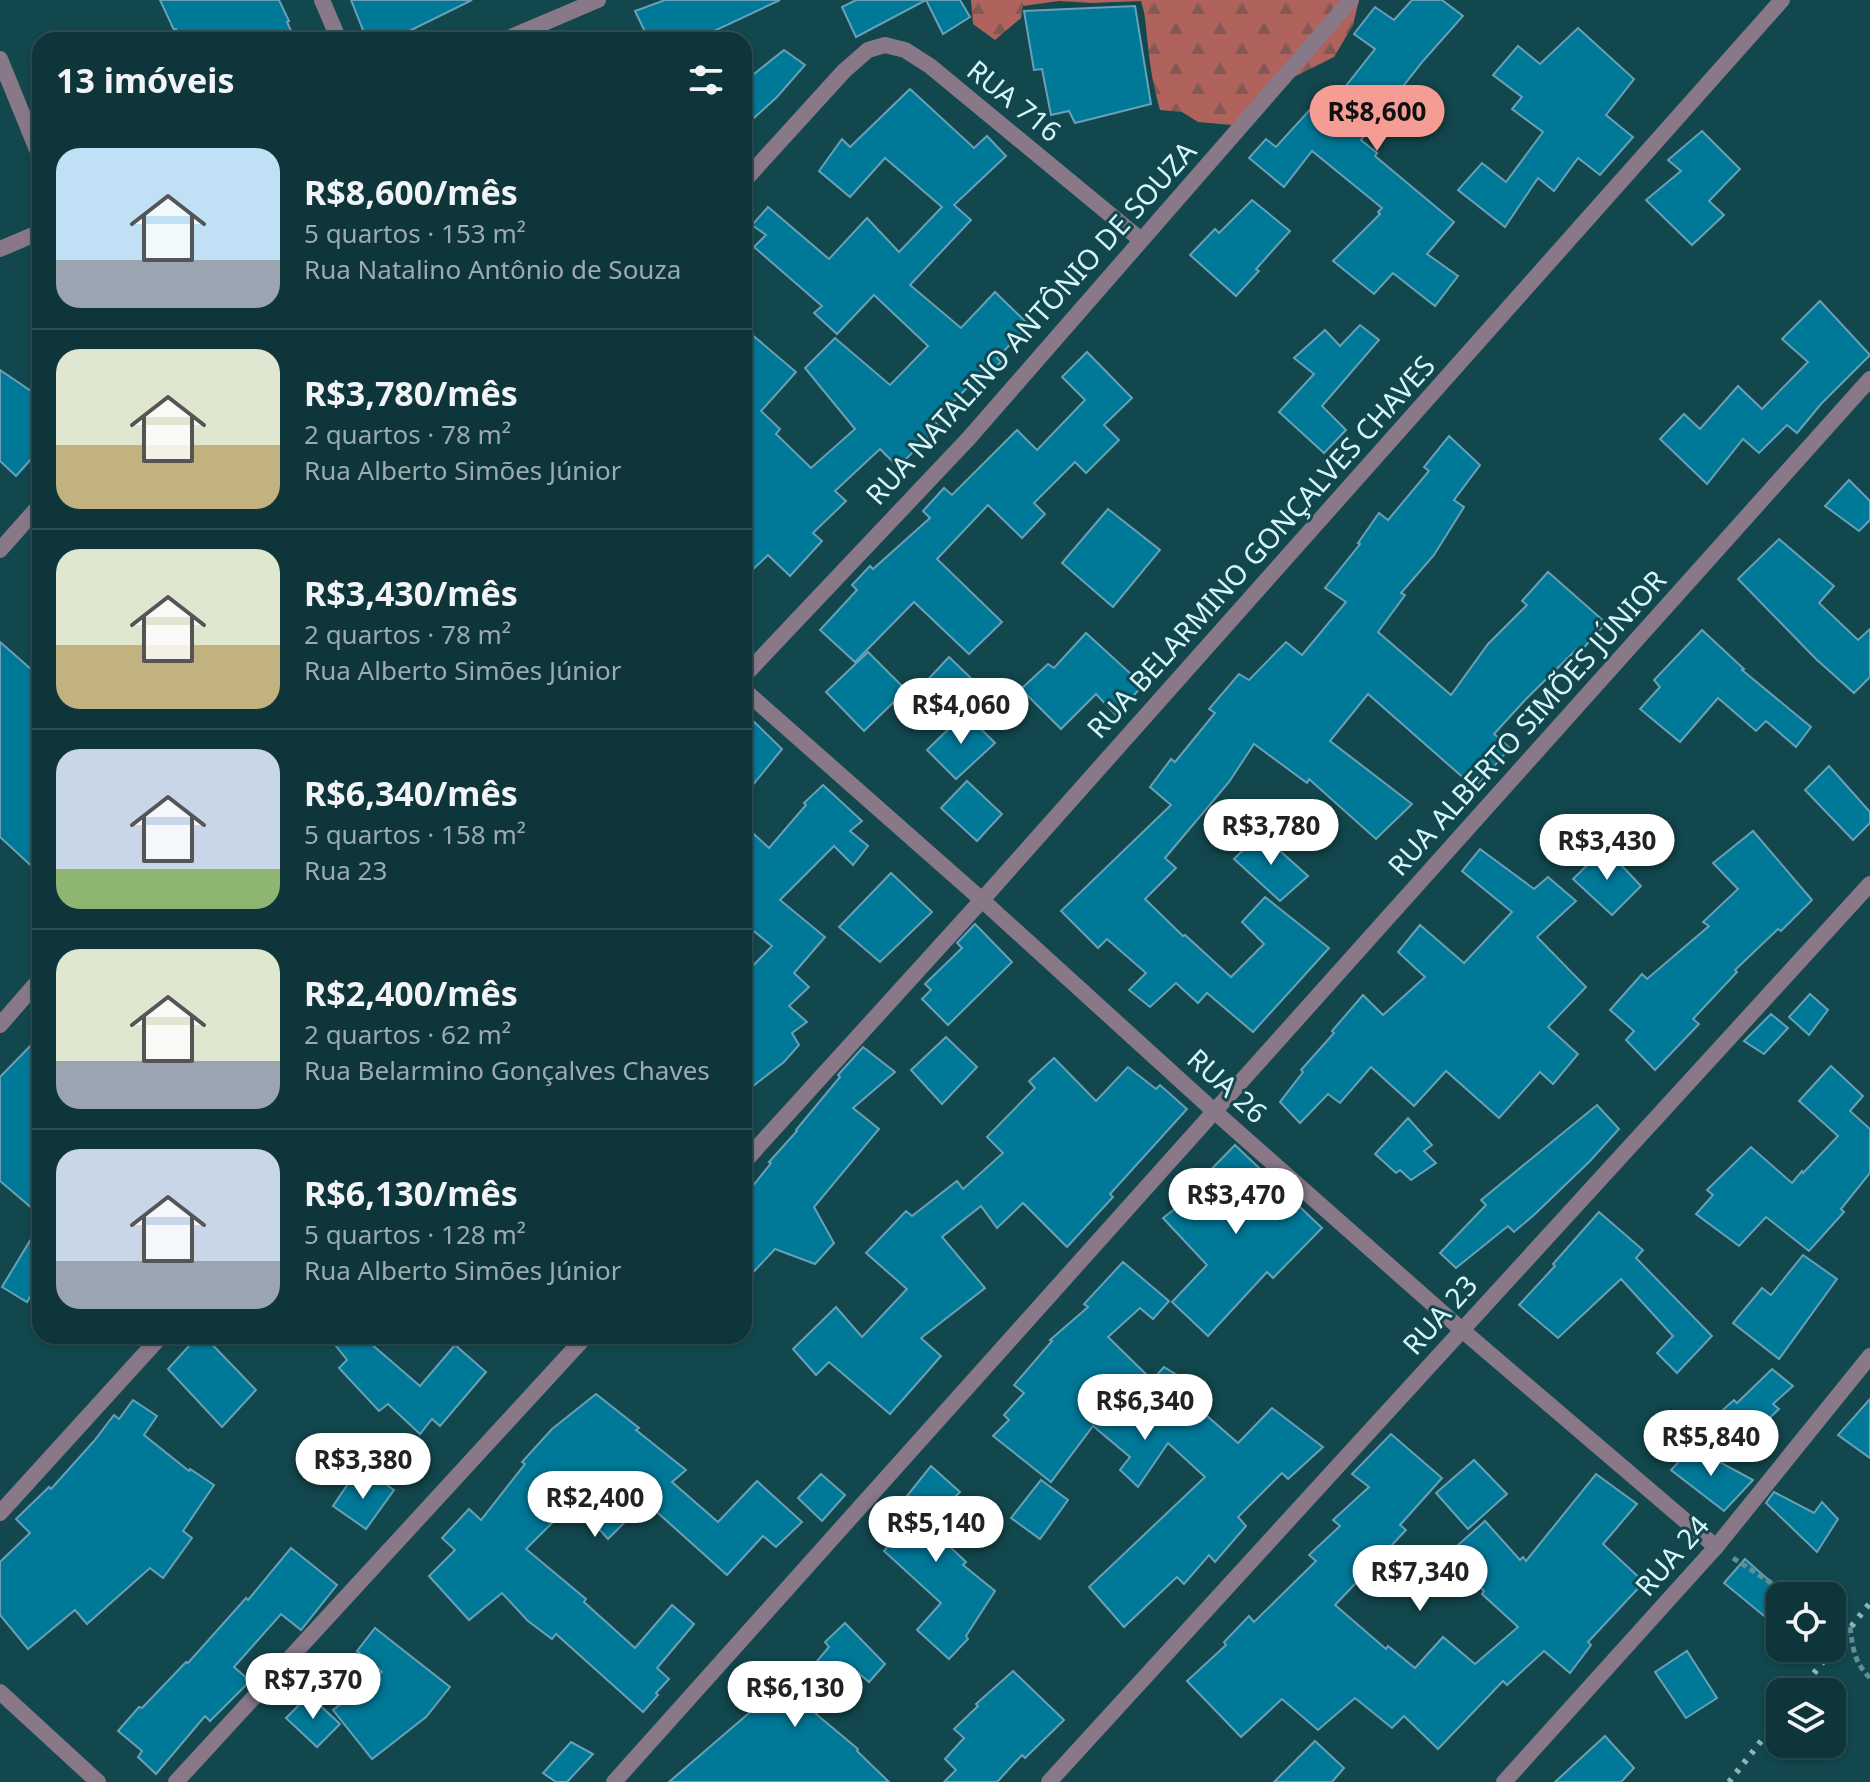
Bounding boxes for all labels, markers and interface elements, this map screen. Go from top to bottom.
street label: RUA 716 [960,51,1070,150]
text: 13 imóveis [56,57,235,103]
icon: filters [684,58,728,102]
pin: R$8,600 [1303,85,1451,153]
text: R$8,600 [1328,93,1426,129]
street label: RUA NATALINO ANTÔNIO DE SOUZA [857,132,1204,512]
text: R$8,600/mês [304,169,518,215]
icon: home [120,180,216,276]
text: 5 quartos · 153 m² [304,215,526,251]
text: Rua Natalino Antônio de Souza [304,251,681,287]
street label: RUA BELARMINO GONÇALVES CHAVES [1078,347,1443,746]
text: R$3,780/mês [304,370,518,416]
icon: home [120,381,216,477]
text: 2 quartos · 78 m² [304,416,511,452]
text: Rua Alberto Simões Júnior [304,452,622,488]
street label: RUA ALBERTO SIMÕES JÚNIOR [1379,561,1674,883]
text: R$3,430/mês [304,570,518,616]
icon: home [120,581,216,677]
text: 2 quartos · 78 m² [304,616,511,652]
text: Rua Alberto Simões Júnior [304,652,622,688]
pin: R$4,060 [887,678,1035,746]
text: R$4,060 [912,686,1010,722]
text: R$6,340/mês [304,770,518,816]
icon: home [120,781,216,877]
pin: R$3,780 [1197,799,1345,867]
text: R$3,780 [1222,807,1320,843]
pin: R$3,430 [1533,814,1681,882]
text: 5 quartos · 158 m² [304,816,526,852]
text: R$3,430 [1558,822,1656,858]
text: Rua 23 [304,852,387,888]
text: R$2,400/mês [304,970,518,1016]
icon: home [120,981,216,1077]
text: 2 quartos · 62 m² [304,1016,511,1052]
street label: RUA 26 [1180,1039,1276,1131]
text: Rua Belarmino Gonçalves Chaves [304,1052,710,1088]
pin: R$3,470 [1162,1168,1310,1236]
text: R$6,130/mês [304,1170,518,1216]
text: R$3,470 [1187,1176,1285,1212]
icon: home [120,1181,216,1277]
text: 5 quartos · 128 m² [304,1216,526,1252]
text: Rua Alberto Simões Júnior [304,1252,622,1288]
street label: RUA 23 [1393,1266,1485,1362]
pin: R$6,340 [1071,1374,1219,1442]
text: R$6,340 [1096,1382,1194,1418]
pin: R$5,840 [1637,1410,1785,1478]
text: R$5,840 [1662,1418,1760,1454]
pin: R$3,380 [289,1433,437,1501]
text: R$3,380 [314,1441,412,1477]
pin: R$2,400 [521,1471,669,1539]
text: R$2,400 [546,1479,644,1515]
pin: R$5,140 [862,1496,1010,1564]
text: R$5,140 [887,1504,985,1540]
street label: RUA 24 [1626,1507,1717,1604]
pin: R$7,340 [1346,1545,1494,1613]
text: R$7,340 [1371,1553,1469,1589]
map controls [1766,1582,1846,1758]
button: locate [1766,1582,1846,1662]
pin: R$7,370 [239,1653,387,1721]
text: R$7,370 [264,1661,362,1697]
pin: R$6,130 [721,1661,869,1729]
text: R$6,130 [746,1669,844,1705]
button: layers [1766,1678,1846,1758]

